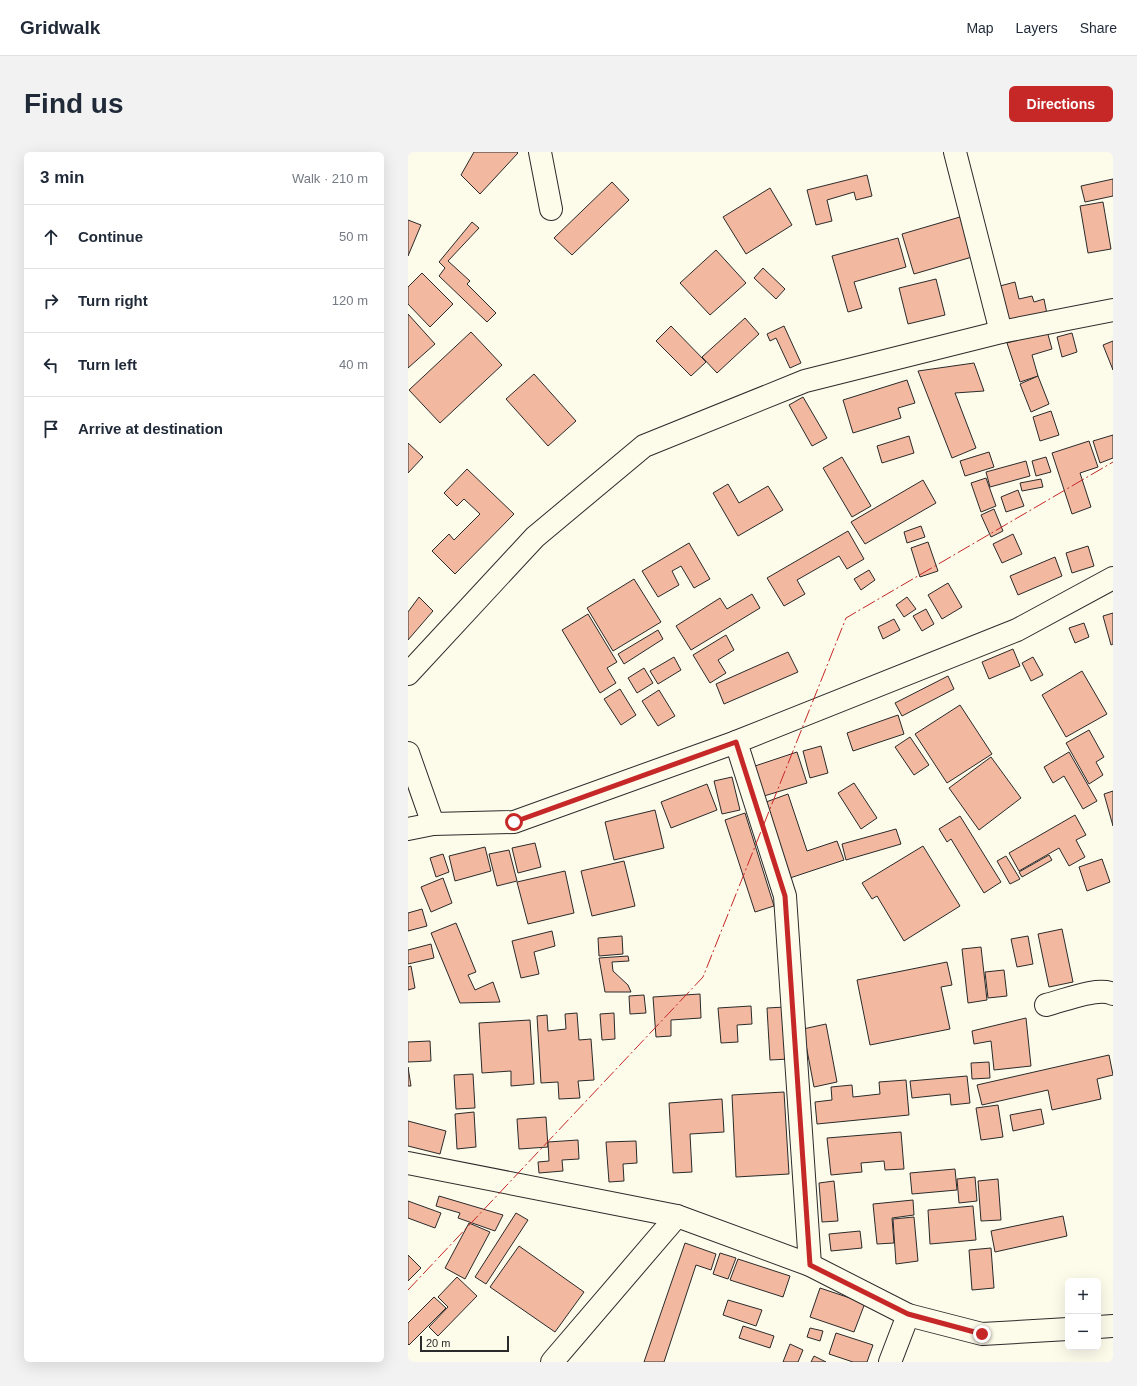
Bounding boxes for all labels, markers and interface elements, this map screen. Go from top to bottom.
text: Gridwalk [20,17,100,38]
text: Map [966,20,994,36]
text: Layers [1016,20,1058,36]
text: Share [1080,20,1117,36]
button: Directions [1009,86,1113,122]
text: Find us [24,88,124,119]
text: 3 min [40,168,84,187]
text: Walk · 210 m [292,171,368,186]
icon: ahead [40,226,62,248]
text: Continue [78,228,143,245]
text: 50 m [339,229,368,244]
icon: right [40,290,62,312]
text: Turn right [78,292,148,309]
text: 120 m [332,293,368,308]
icon: left [40,354,62,376]
text: Turn left [78,356,137,373]
text: 40 m [339,357,368,372]
icon: arrive [40,418,62,440]
text: Arrive at destination [78,420,223,437]
route start [505,813,523,831]
map controls [1065,1278,1101,1350]
button: + [1065,1278,1101,1314]
button: − [1065,1314,1101,1350]
route end [973,1325,991,1343]
scale bar [420,1334,509,1353]
text: 20 m [426,1337,450,1349]

